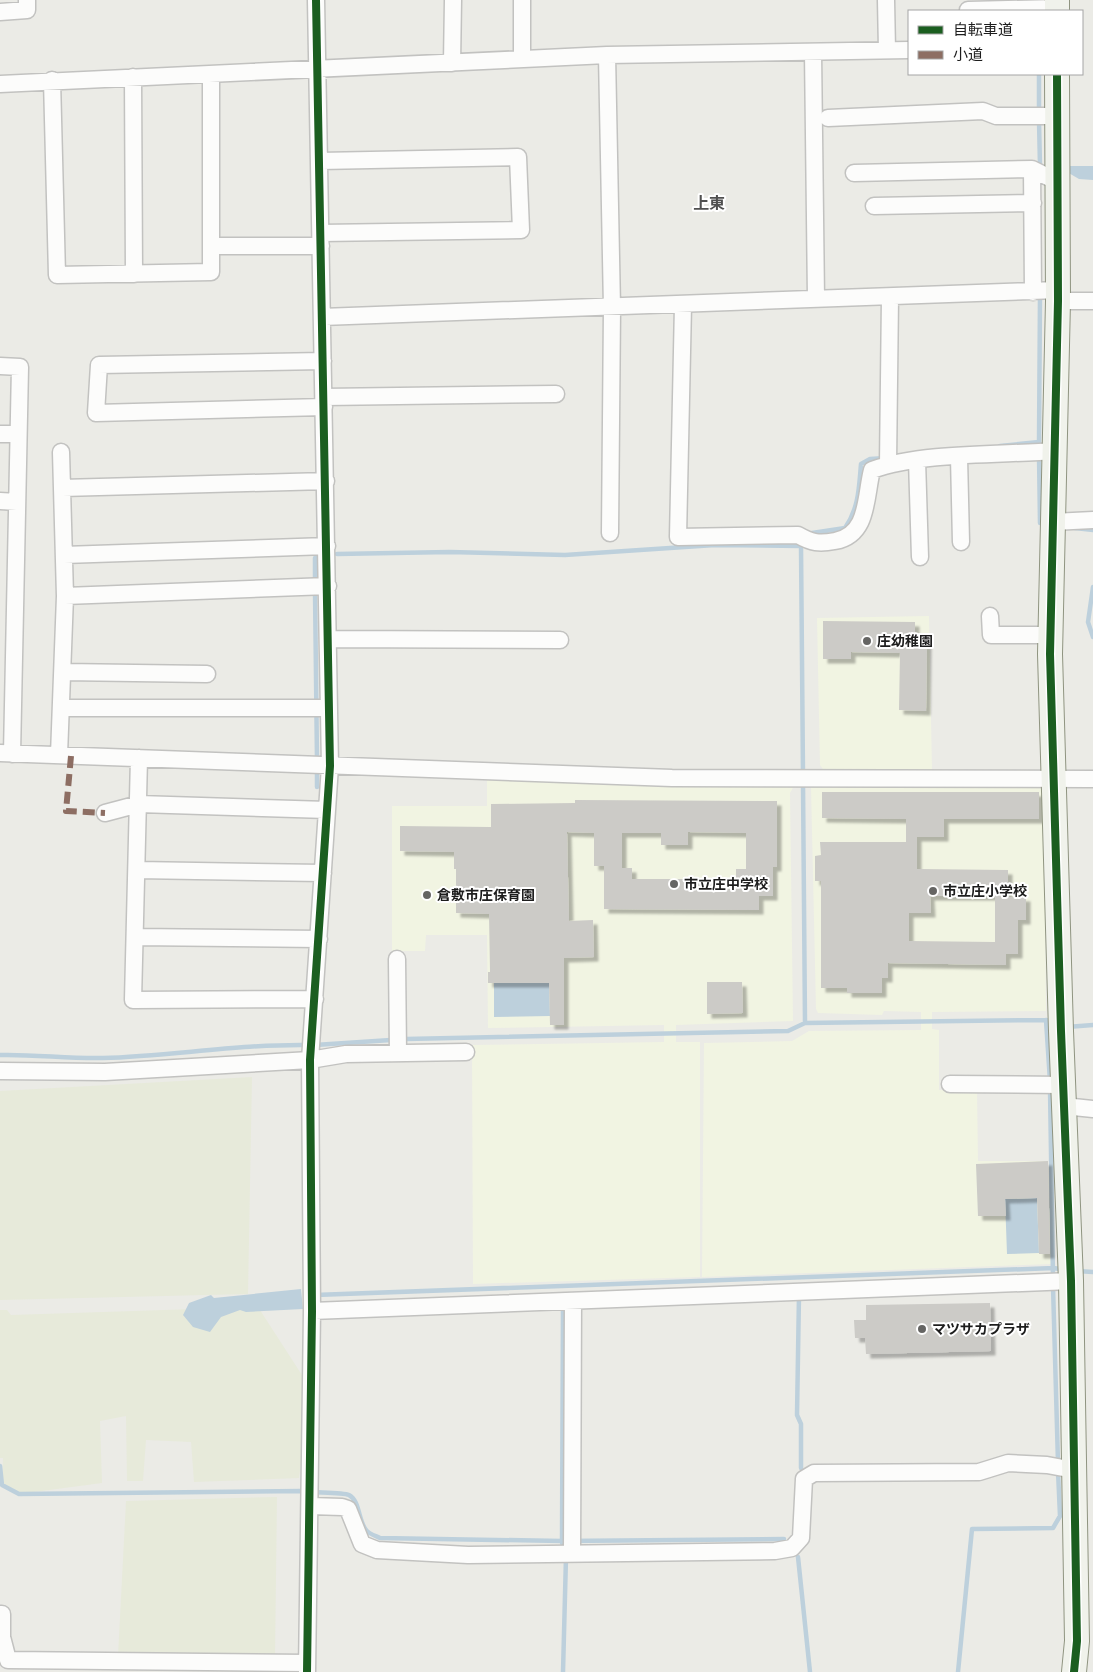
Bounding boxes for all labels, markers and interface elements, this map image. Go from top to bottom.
legend [908,10,1083,75]
text: 自転車道 [953,21,1013,39]
text: 小道 [953,46,983,64]
district label: 上東 [693,194,725,213]
place label: 庄幼稚園 [877,633,933,650]
marker: 庄幼稚園 [861,635,873,647]
place label: 市立庄中学校 [684,876,768,893]
marker: 市立庄中学校 [668,878,680,890]
place label: 市立庄小学校 [943,883,1027,900]
marker: 市立庄小学校 [927,885,939,897]
place label: 倉敷市庄保育園 [437,887,535,904]
marker: 倉敷市庄保育園 [421,889,433,901]
place label: マツサカプラザ [932,1321,1030,1338]
marker: マツサカプラザ [916,1323,928,1335]

